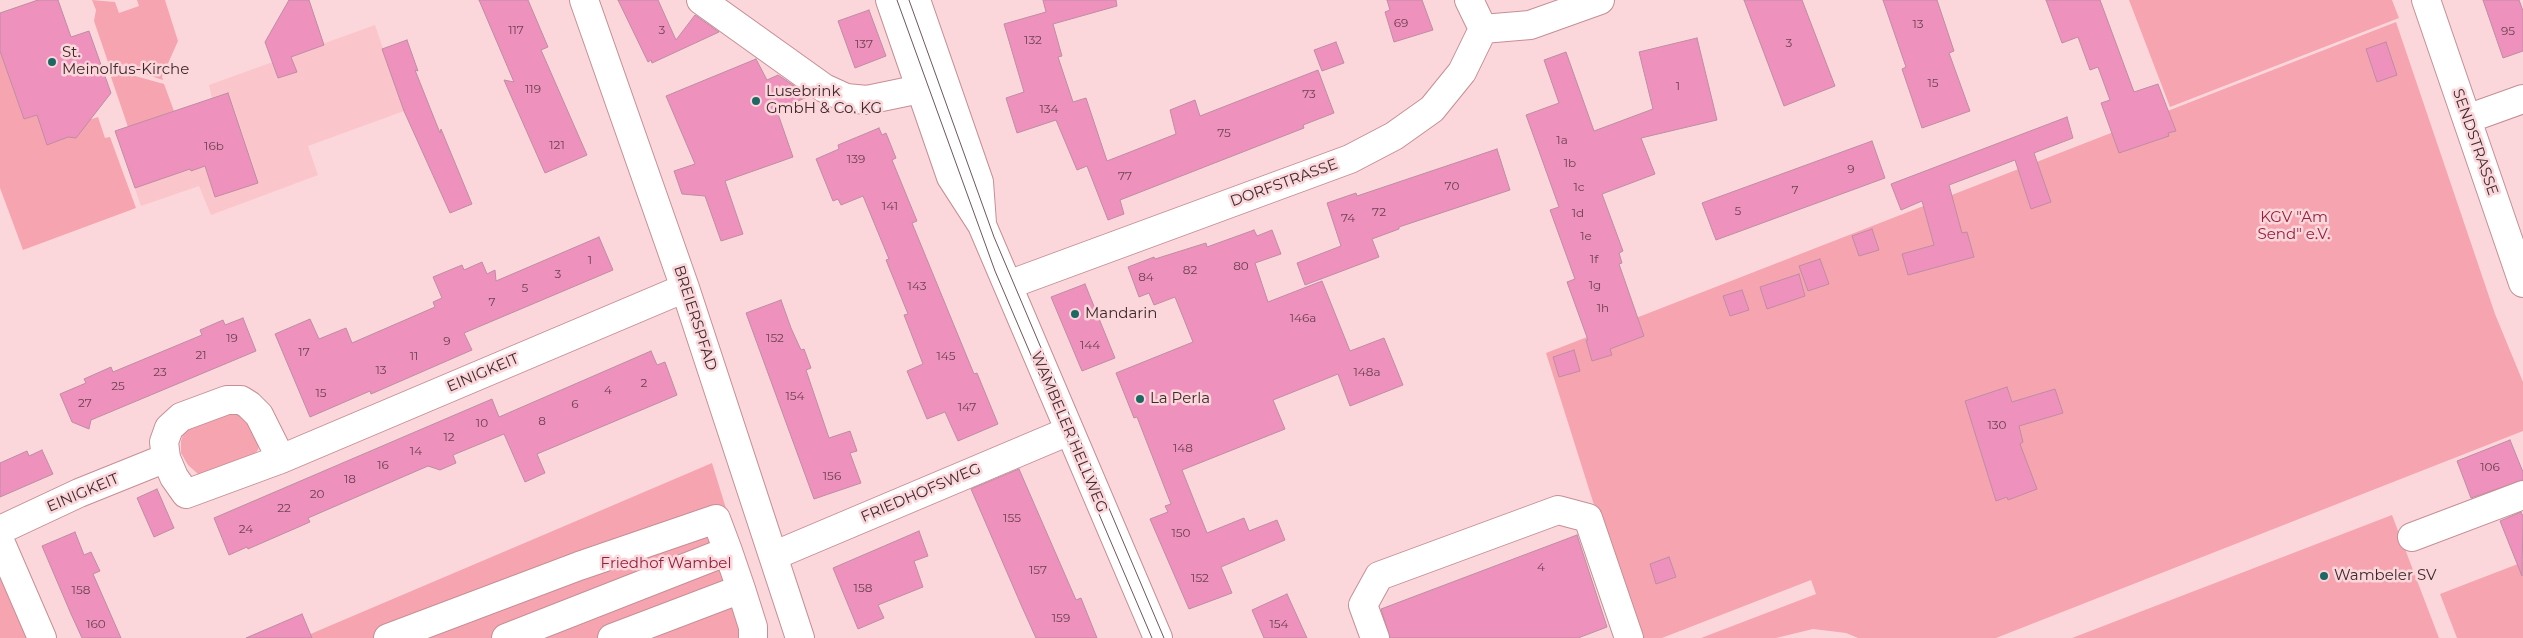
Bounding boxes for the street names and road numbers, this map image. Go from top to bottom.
street label: SENDSTRASSE [2448,86,2502,198]
street label: DORFSTRASSE [1228,155,1340,211]
street label: BREIERSPFAD [670,263,720,373]
street label: WAMBELER HELLWEG [1027,349,1111,515]
street label: EINIGKEIT [444,350,522,396]
street label: FRIEDHOFSWEG [858,460,984,526]
street label: EINIGKEIT [44,470,122,516]

